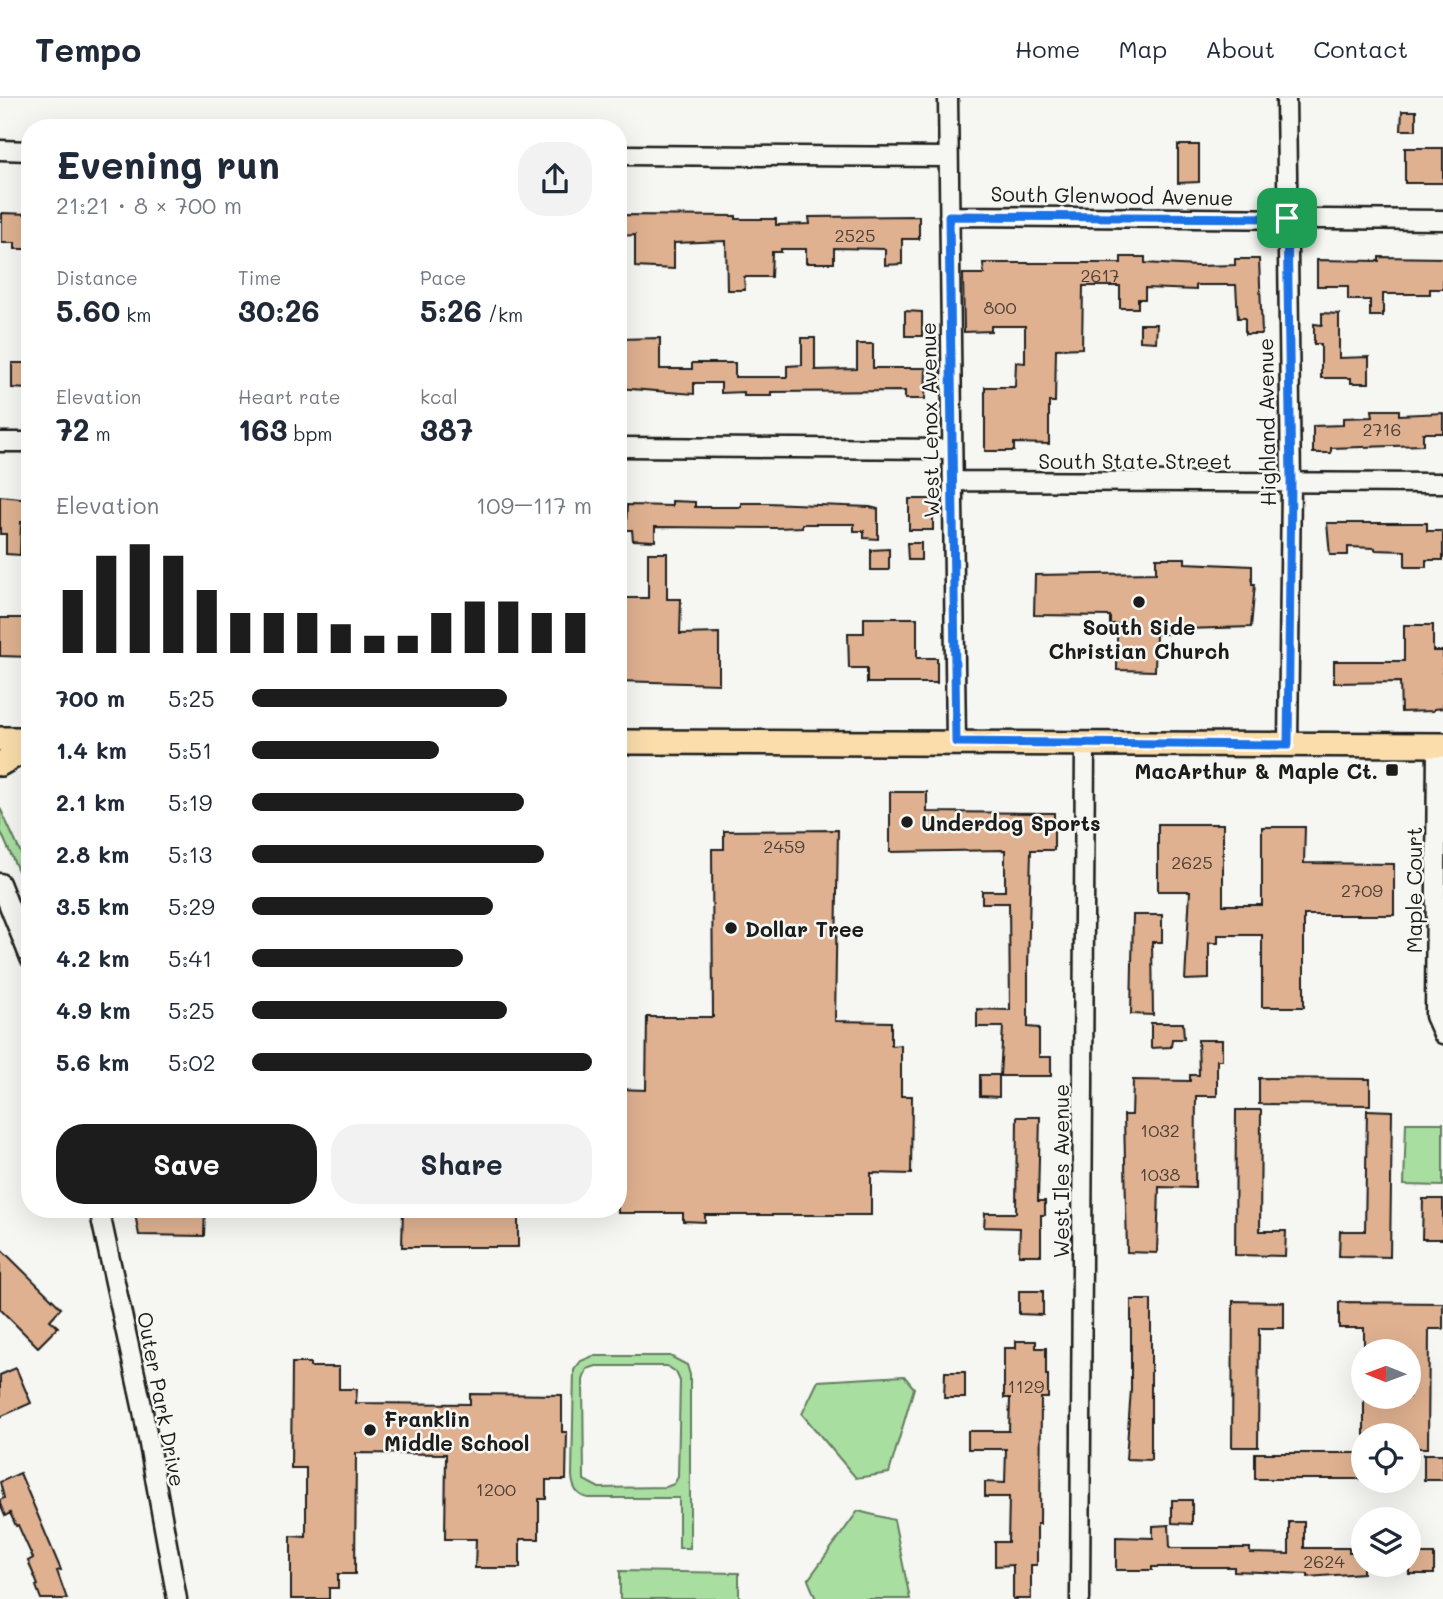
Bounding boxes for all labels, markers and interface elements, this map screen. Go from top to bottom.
text: Tempo [35,27,141,70]
text: Home [1015,33,1080,64]
text: Map [1118,33,1167,64]
text: About [1205,33,1275,64]
text: Contact [1313,33,1408,64]
text: Evening run [56,139,280,189]
button: share [518,142,592,216]
street label: South Glenwood Avenue [990,179,1234,211]
pin [1257,188,1317,248]
text: 21:21 · 8 × 700 m [56,190,242,220]
icon: arrive [1268,199,1306,237]
house number: 2525 [834,223,876,247]
house number: 2617 [1081,263,1119,287]
text: Distance [56,265,138,290]
text: Time [238,265,281,290]
text: Pace [420,265,466,290]
text: 5.60 [56,290,120,330]
text: 30:26 [238,290,320,330]
text: 5:26 [420,290,482,330]
house number: 800 [983,295,1017,319]
text: km [120,302,152,327]
text: /km [482,302,523,327]
street label: West Lenox Avenue [914,322,944,518]
street label: Highland Avenue [1251,338,1281,506]
text: Elevation [56,384,141,409]
text: Heart rate [238,384,341,409]
text: kcal [420,384,458,409]
text: 72 [56,409,89,449]
text: 163 [238,409,287,449]
text: 387 [420,409,473,449]
house number: 2716 [1363,417,1401,441]
text: m [89,421,111,446]
text: bpm [287,421,333,446]
street label: South State Street [1038,447,1232,474]
text: Elevation [56,490,159,520]
text: 109–117 m [476,490,592,520]
marker: South Side Christian Church [1131,594,1147,610]
place label: South Side Christian Church [1049,613,1229,664]
text: 700 m [56,683,125,713]
text: 5:25 [168,683,215,713]
text: 1.4 km [56,735,127,765]
text: 5:51 [168,735,212,765]
place label: MacArthur & Maple Ct. [1134,757,1378,784]
marker: MacArthur & Maple Ct. [1384,762,1400,778]
text: 2.1 km [56,787,125,817]
text: 5:19 [168,787,212,817]
place label: Underdog Sports [921,809,1101,836]
marker: Underdog Sports [899,814,915,830]
street label: Maple Court [1400,827,1427,953]
house number: 2459 [763,834,805,858]
text: 2.8 km [56,839,129,869]
text: 5:13 [168,839,212,869]
house number: 2625 [1171,850,1213,874]
house number: 2709 [1341,878,1383,902]
text: 3.5 km [56,891,129,921]
text: 5:29 [168,891,215,921]
place label: Dollar Tree [745,915,864,942]
marker: Dollar Tree [723,920,739,936]
text: 4.2 km [56,943,129,973]
text: 5:41 [168,943,212,973]
text: 4.9 km [56,995,130,1025]
text: 5:25 [168,995,215,1025]
text: 5.6 km [56,1047,129,1077]
text: 5:02 [168,1047,216,1077]
street label: West Iles Avenue [1047,1084,1074,1258]
house number: 1032 [1140,1118,1180,1142]
button: Save [56,1124,317,1204]
button: Share [331,1124,592,1204]
house number: 1038 [1140,1162,1180,1186]
street label: Outer Park Drive [132,1309,192,1489]
north arrow [1351,1339,1421,1409]
map controls [1351,1339,1421,1577]
house number: 1129 [1008,1374,1045,1398]
place label: Franklin Middle School [384,1405,530,1456]
marker: Franklin Middle School [362,1422,378,1438]
button: locate [1351,1423,1421,1493]
house number: 1200 [476,1477,516,1501]
button: layers [1351,1507,1421,1577]
house number: 2624 [1303,1549,1345,1573]

